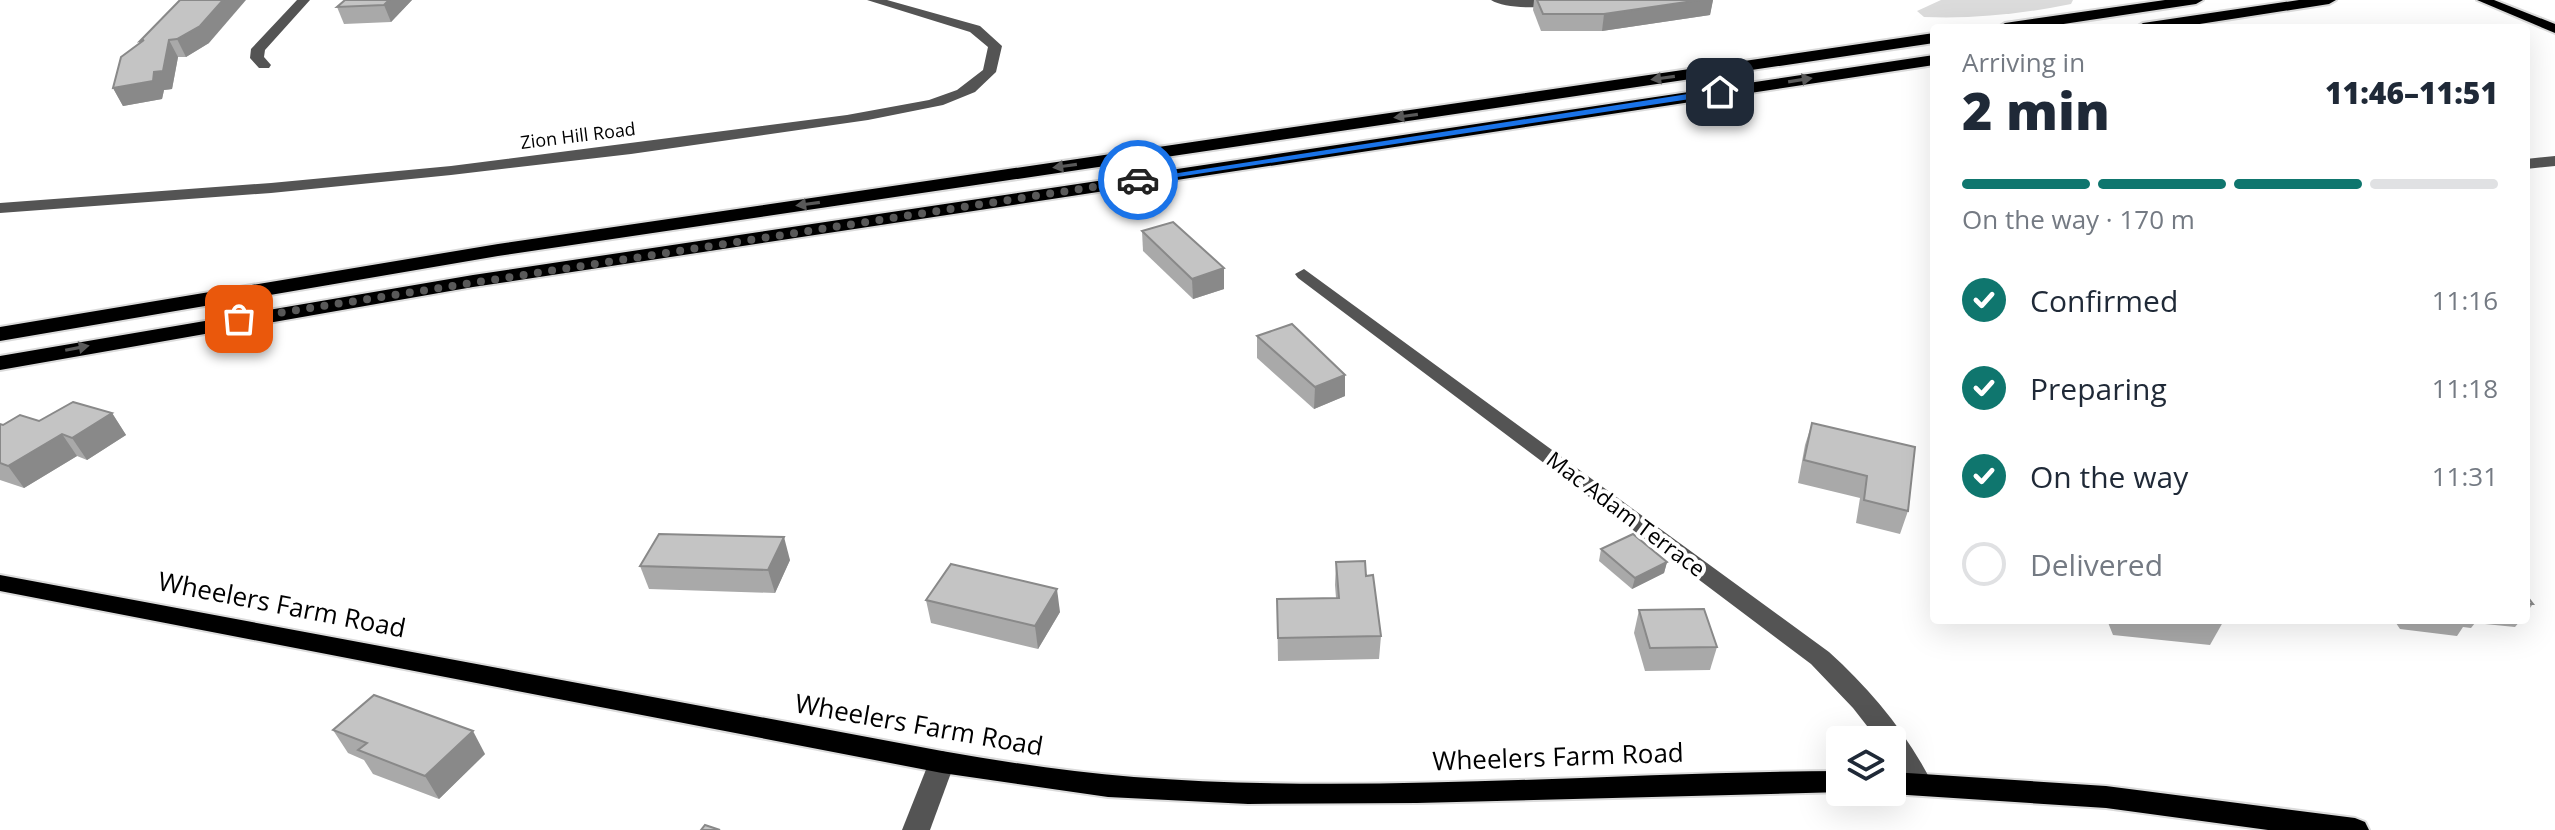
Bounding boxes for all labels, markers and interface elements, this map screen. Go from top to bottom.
text: Arriving in [1962,44,2085,80]
pin [1686,58,1754,126]
icon: home [1698,70,1742,114]
one-way arrow [1650,72,1675,85]
text: 11:46–11:51 [2325,72,2498,113]
one-way arrow [1788,73,1813,86]
text: 2 min [1962,74,2110,145]
one-way arrow [1393,110,1418,123]
street label: Zion Hill Road [519,116,637,154]
courier [1098,140,1178,220]
icon: car [1116,158,1160,202]
one-way arrow [1053,160,1078,173]
one-way arrow [795,198,820,211]
text: On the way · 170 m [1962,201,2195,237]
icon: check [1962,278,2006,322]
text: Confirmed [2030,280,2178,321]
text: 11:16 [2432,282,2498,318]
pin [205,285,273,353]
icon: bag [217,297,261,341]
one-way arrow [64,342,89,354]
icon: check [1962,366,2006,410]
text: Preparing [2030,368,2167,409]
text: 11:18 [2432,370,2498,406]
street label: Mac Adam Terrace [1541,444,1712,583]
icon: check [1962,454,2006,498]
text: On the way [2030,456,2188,497]
text: 11:31 [2432,458,2498,494]
text: Delivered [2030,544,2163,585]
street label: Wheelers Farm Road [155,562,409,646]
street label: Wheelers Farm Road [792,684,1046,764]
map controls [1826,726,1906,806]
button: layers [1826,726,1906,806]
street label: Wheelers Farm Road [1432,734,1684,778]

